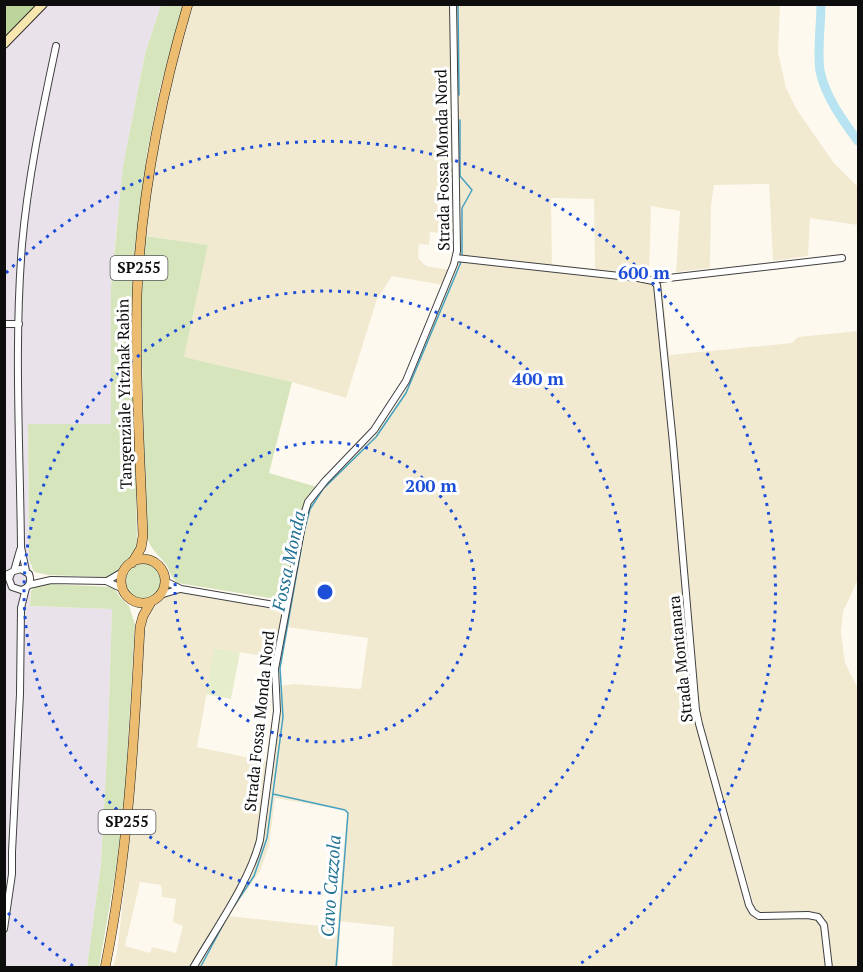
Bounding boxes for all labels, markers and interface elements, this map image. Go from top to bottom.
street label: Strada Fossa Monda Nord [429,69,455,251]
road number: SP255 [110,256,168,280]
text: 600 m [618,260,670,284]
street label: Tangenziale Yitzhak Rabin [111,298,137,489]
text: 400 m [512,366,564,390]
text: 200 m [405,473,457,497]
water label: Fossa Monda [266,509,310,614]
centre of rings [315,582,335,602]
street label: Strada Montanara [662,594,698,724]
street label: Strada Fossa Monda Nord [239,629,279,812]
road number: SP255 [98,810,156,834]
water label: Cavo Cazzola [314,834,346,938]

